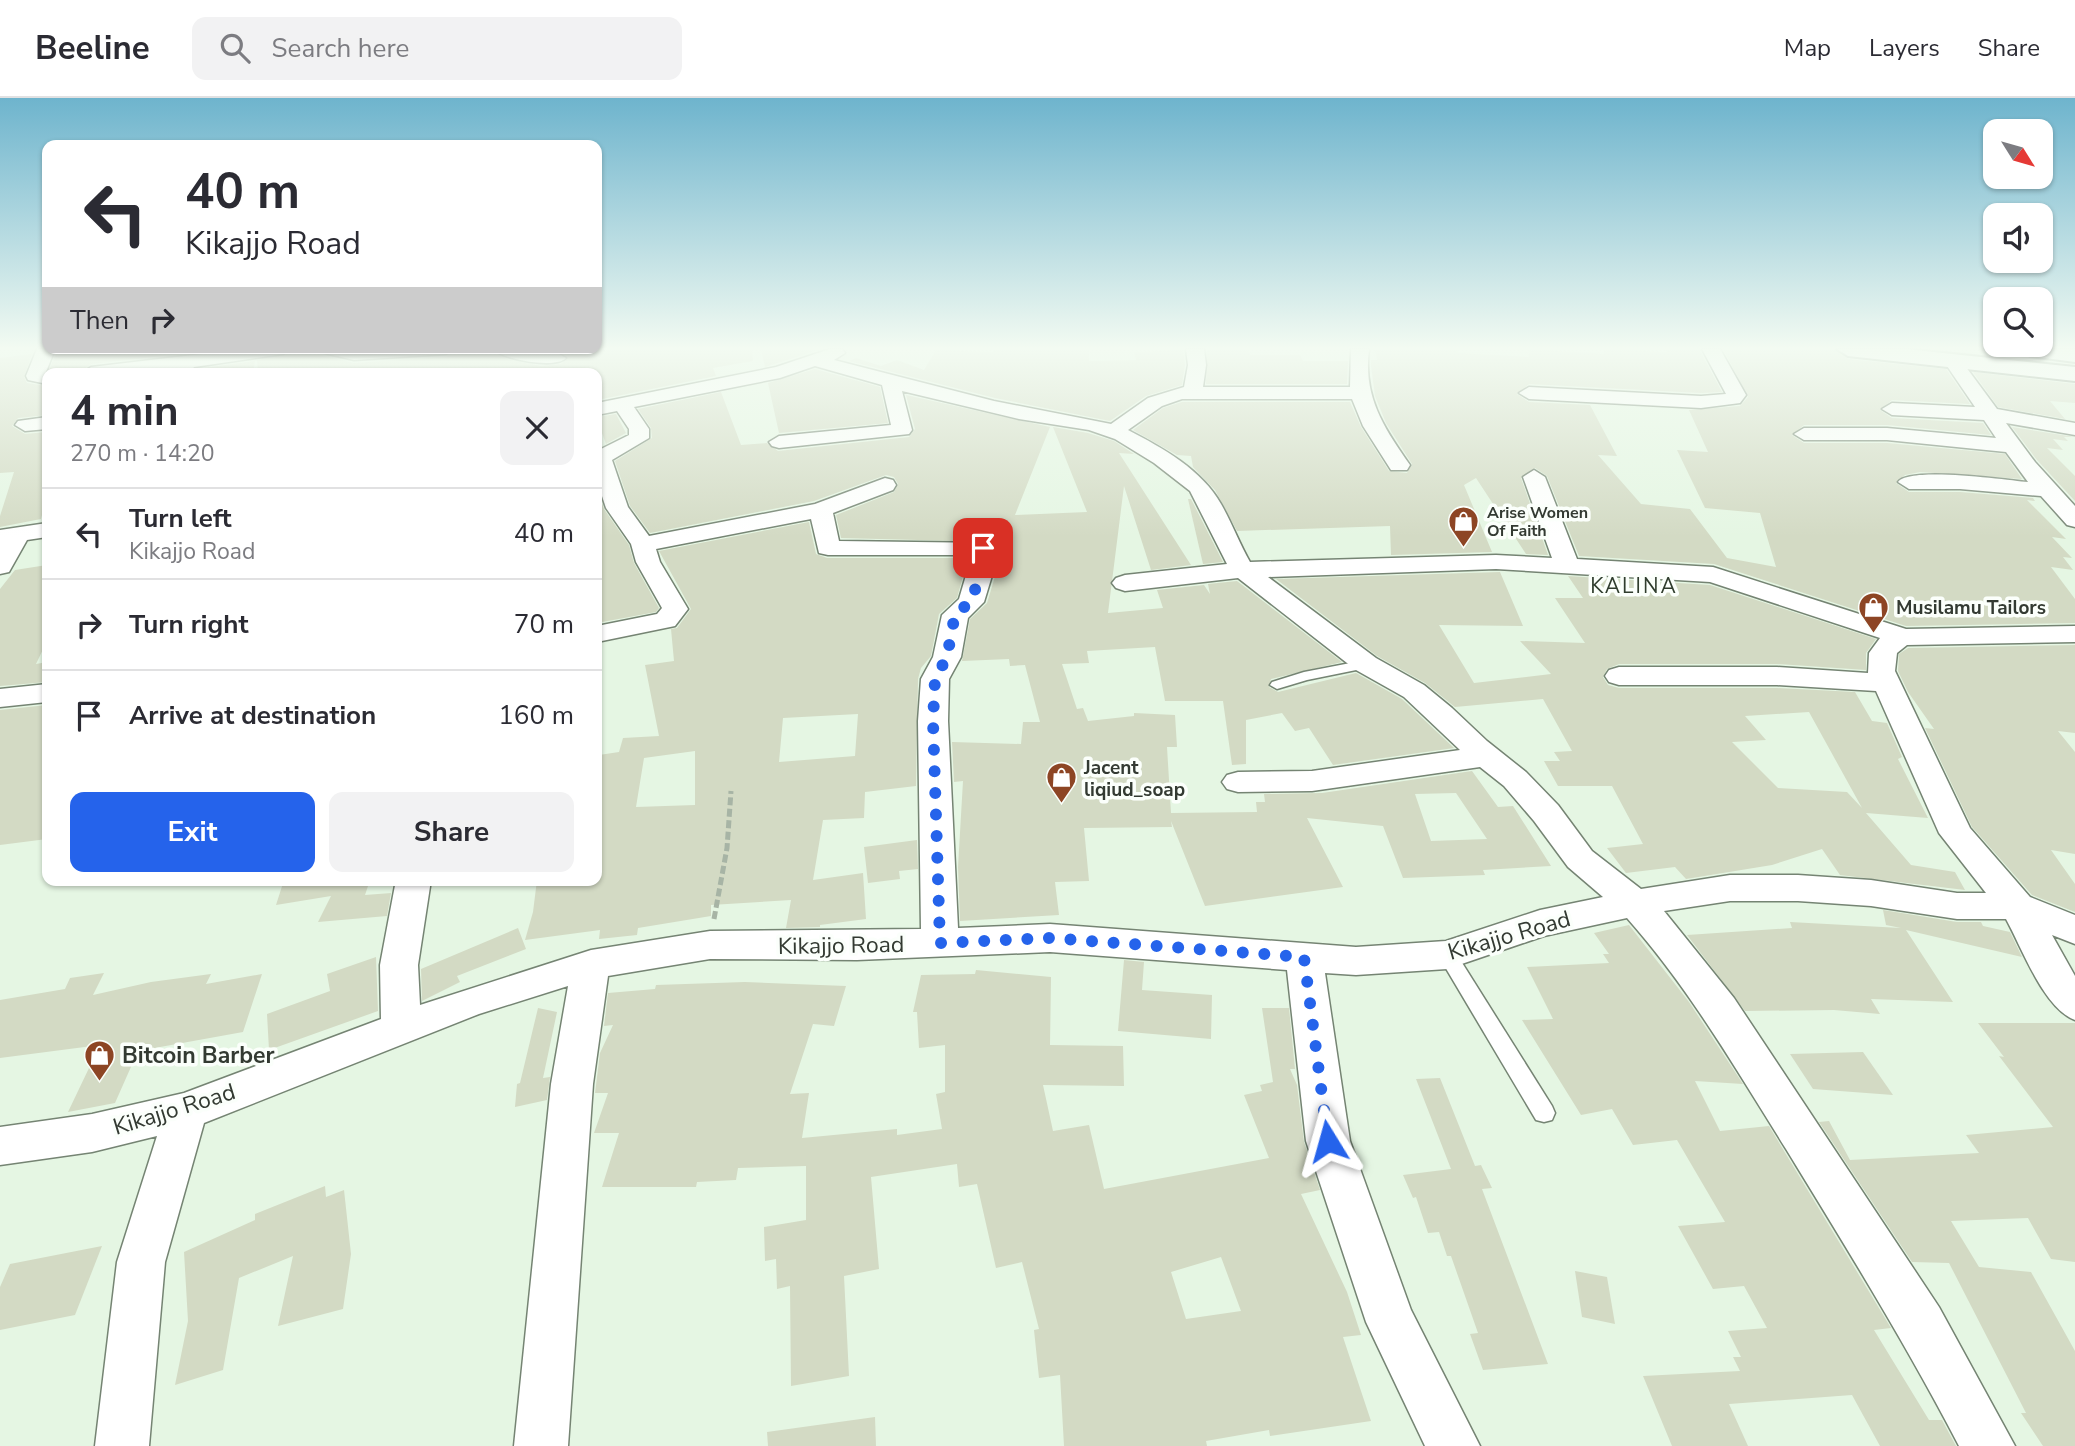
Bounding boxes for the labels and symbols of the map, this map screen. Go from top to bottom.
north arrow [1983,119,2053,189]
place label: Arise Women Of Faith [1487,502,1588,542]
shop icon: Arise Women Of Faith [1447,504,1481,548]
pin [953,518,1013,578]
district label: KALINA [1590,572,1678,600]
shop icon: Musilamu Tailors [1856,590,1890,634]
place label: Musilamu Tailors [1896,595,2046,621]
place label: Jacent liqiud_soap [1083,755,1185,803]
shop icon: Jacent liqiud_soap [1044,761,1078,805]
street label: Kikajjo Road [1444,903,1574,968]
street label: Kikajjo Road [778,929,904,962]
shop icon: Bitcoin Barber [82,1038,116,1082]
place label: Bitcoin Barber [122,1040,275,1071]
street label: Kikajjo Road [109,1076,239,1143]
position arrow [1291,1104,1365,1178]

